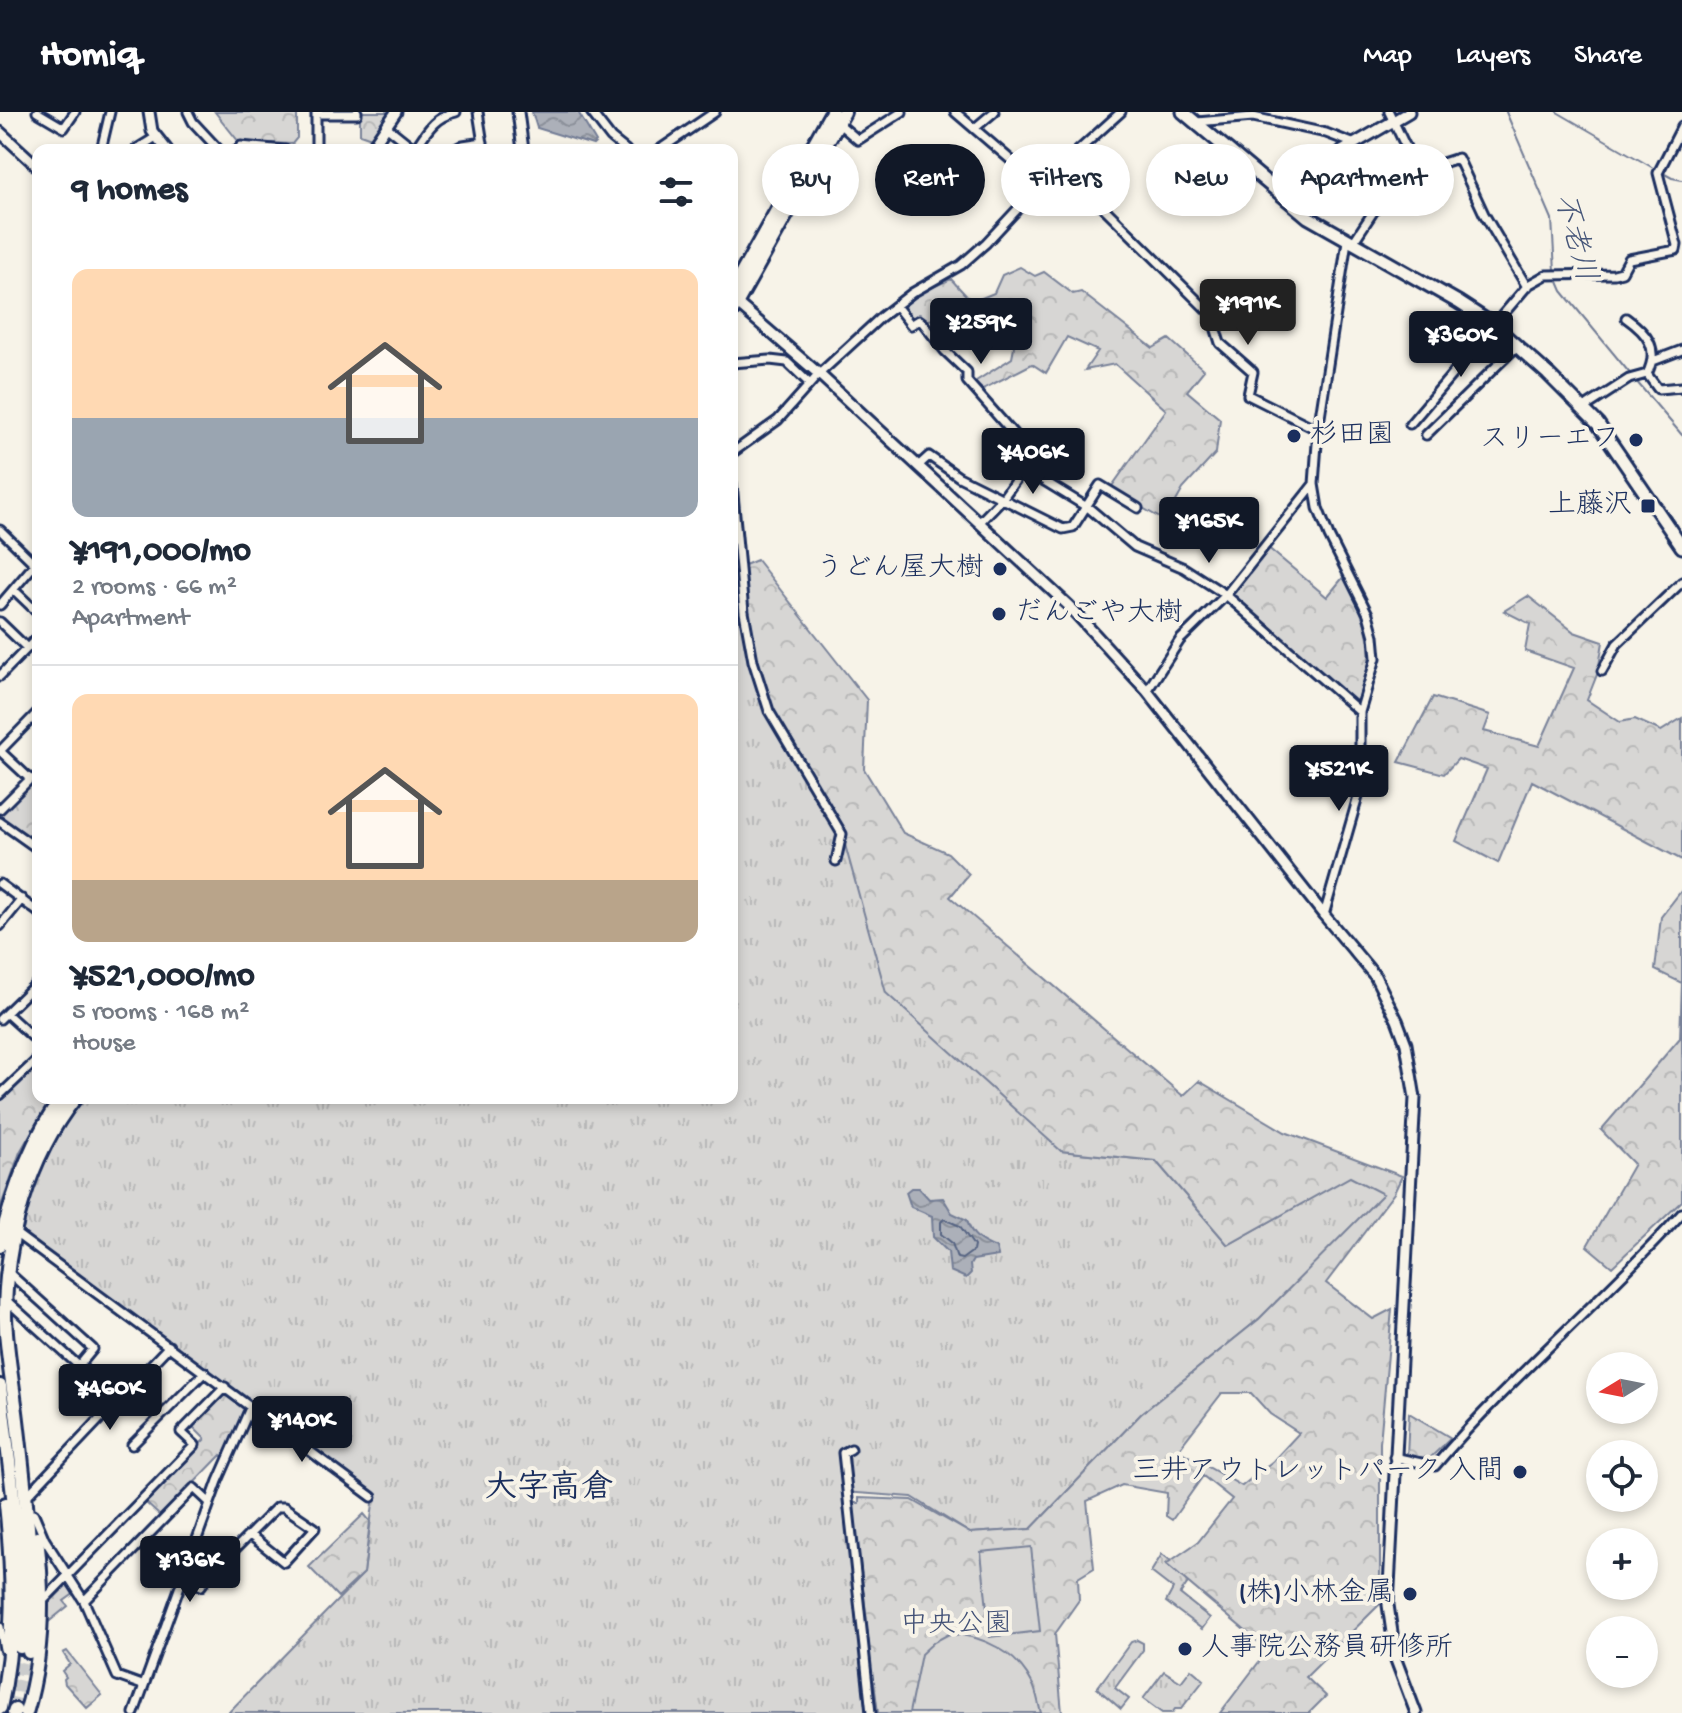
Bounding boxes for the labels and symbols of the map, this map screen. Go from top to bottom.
water label: 不老川 [1544,190,1603,286]
pin: ¥191K [1192,279,1304,347]
pin: ¥259K [925,298,1037,366]
pin: ¥360K [1405,311,1517,379]
place label: 杉田園 [1310,420,1394,453]
place label: スリーエフ [1480,424,1620,457]
marker: 杉田園 [1285,427,1303,445]
pin: ¥406K [977,428,1089,496]
marker: スリーエフ [1627,431,1645,449]
place label: 上藤沢 [1548,488,1632,523]
pin: ¥165K [1153,497,1265,565]
marker: 上藤沢 [1639,497,1657,515]
place label: うどん屋大樹 [815,553,984,586]
marker: うどん屋大樹 [991,560,1009,578]
place label: だんごや大樹 [1015,598,1183,631]
marker: だんごや大樹 [990,605,1008,623]
pin: ¥521K [1283,745,1395,813]
north arrow [1586,1352,1658,1424]
pin: ¥460K [54,1364,166,1432]
pin: ¥140K [246,1396,358,1464]
place label: 三井アウトレットパーク 入間 [1132,1455,1504,1489]
marker: 三井アウトレットパーク 入間 [1511,1463,1529,1481]
district label: 大字高倉 [485,1469,613,1509]
pin: ¥136K [134,1536,246,1604]
place label: (株)小林金属 [1238,1577,1394,1611]
marker: (株)小林金属 [1401,1585,1419,1603]
park label: 中央公園 [900,1608,1012,1642]
place label: 人事院公務員研修所 [1201,1632,1453,1666]
marker: 人事院公務員研修所 [1176,1640,1194,1658]

